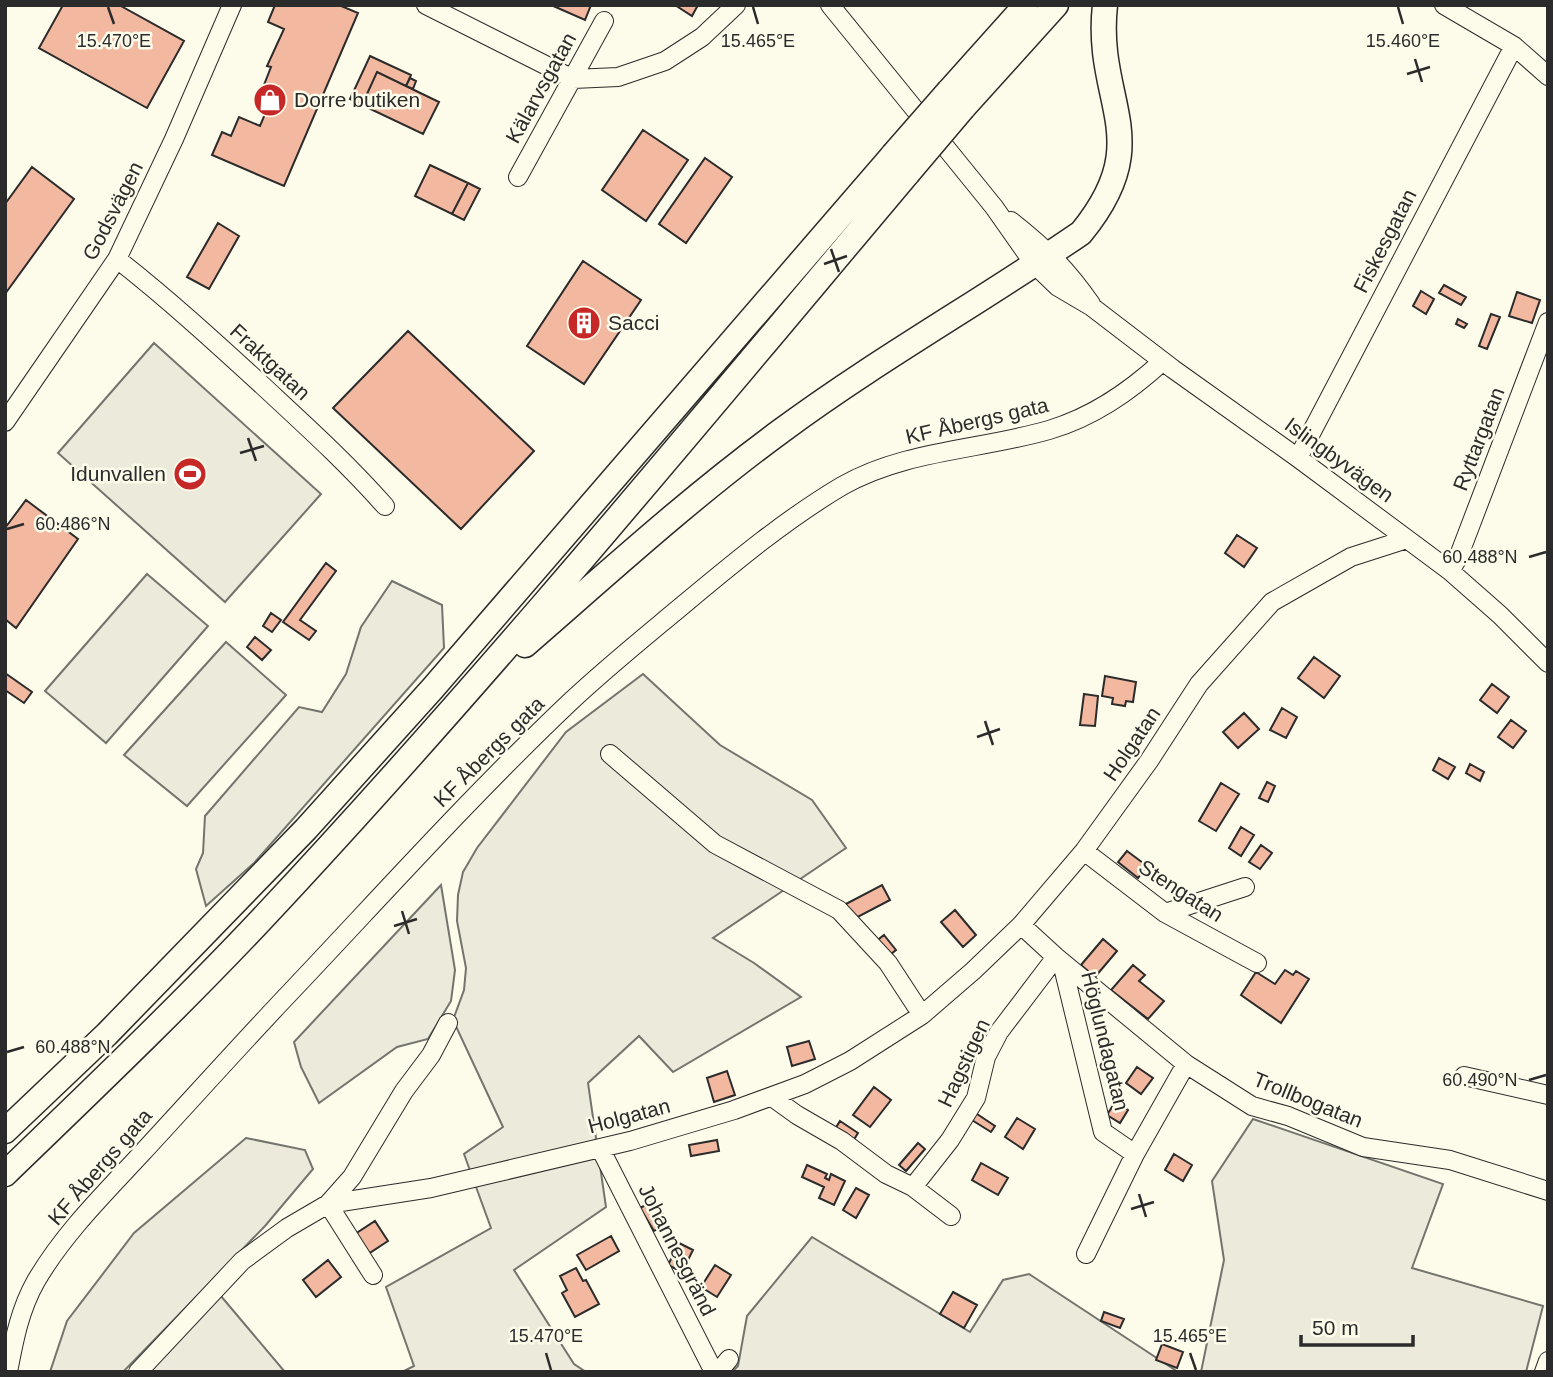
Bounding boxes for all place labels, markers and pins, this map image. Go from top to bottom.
shop icon: Dorre butiken [251,81,289,119]
place label: Dorre butiken [294,88,420,111]
building icon: Sacci [565,304,603,342]
place label: Sacci [608,311,659,334]
sports icon: Idunvallen [171,455,209,493]
place label: Idunvallen [70,462,166,485]

